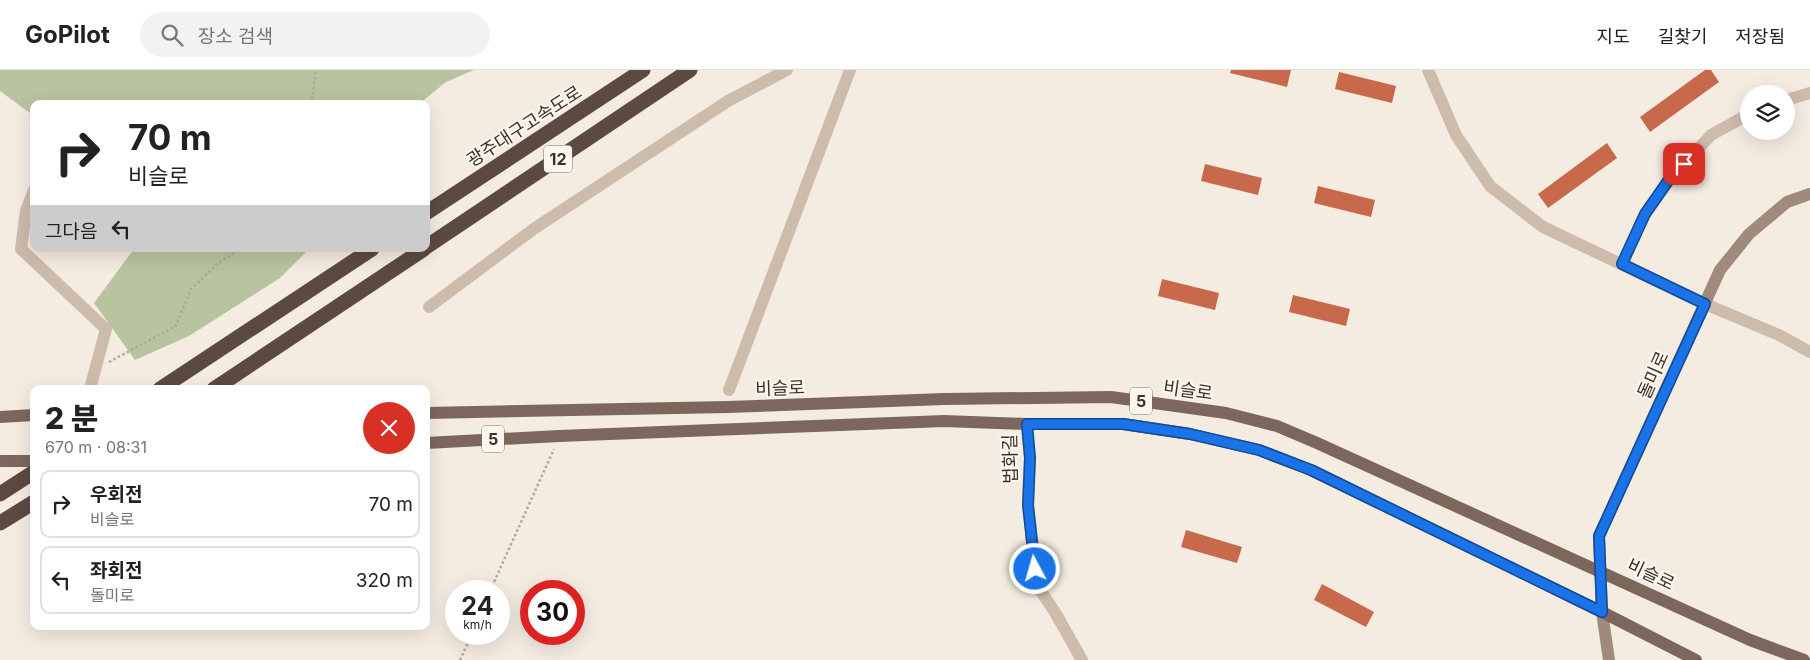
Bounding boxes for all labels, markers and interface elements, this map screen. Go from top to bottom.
search box [140,12,490,57]
text: GoPilot [25,20,110,49]
icon: search [158,21,186,49]
text: 장소 검색 [198,25,273,48]
text: 지도 [1597,26,1630,47]
text: 길찾기 [1658,26,1707,47]
text: 저장됨 [1735,26,1785,47]
street label: 광주대구고속도로 [463,81,585,171]
map controls [1740,85,1795,140]
button: layers [1740,85,1795,140]
text: 70 m [128,116,212,158]
icon: right [45,120,110,185]
pin [1663,143,1705,185]
road number: 12 [544,146,572,172]
icon: arrive [1670,150,1698,178]
text: 비슬로 [128,163,189,189]
icon: left [107,215,135,243]
text: 그다음 [45,220,97,243]
street label: 돌미로 [1633,348,1673,402]
street label: 비슬로 [1162,376,1214,404]
street label: 비슬로 [755,377,805,399]
road number: 5 [1130,388,1152,414]
text: 2 분 [45,400,98,436]
button: close [363,402,415,454]
road number: 5 [482,426,504,452]
street label: 법화길 [999,434,1021,484]
text: 670 m · 08:31 [45,437,147,457]
text: 우회전 [90,483,142,506]
icon: right [47,490,75,518]
text: 70 m [369,493,413,516]
text: 비슬로 [90,509,134,529]
position arrow [1008,542,1060,594]
street label: 비슬로 [1624,554,1678,594]
text: 좌회전 [90,559,142,582]
icon: left [47,566,75,594]
text: 320 m [356,569,413,592]
speed limit sign: 30 [520,580,585,645]
text: 돌미로 [90,585,134,605]
text: 24 [461,591,494,621]
text: km/h [463,617,492,632]

